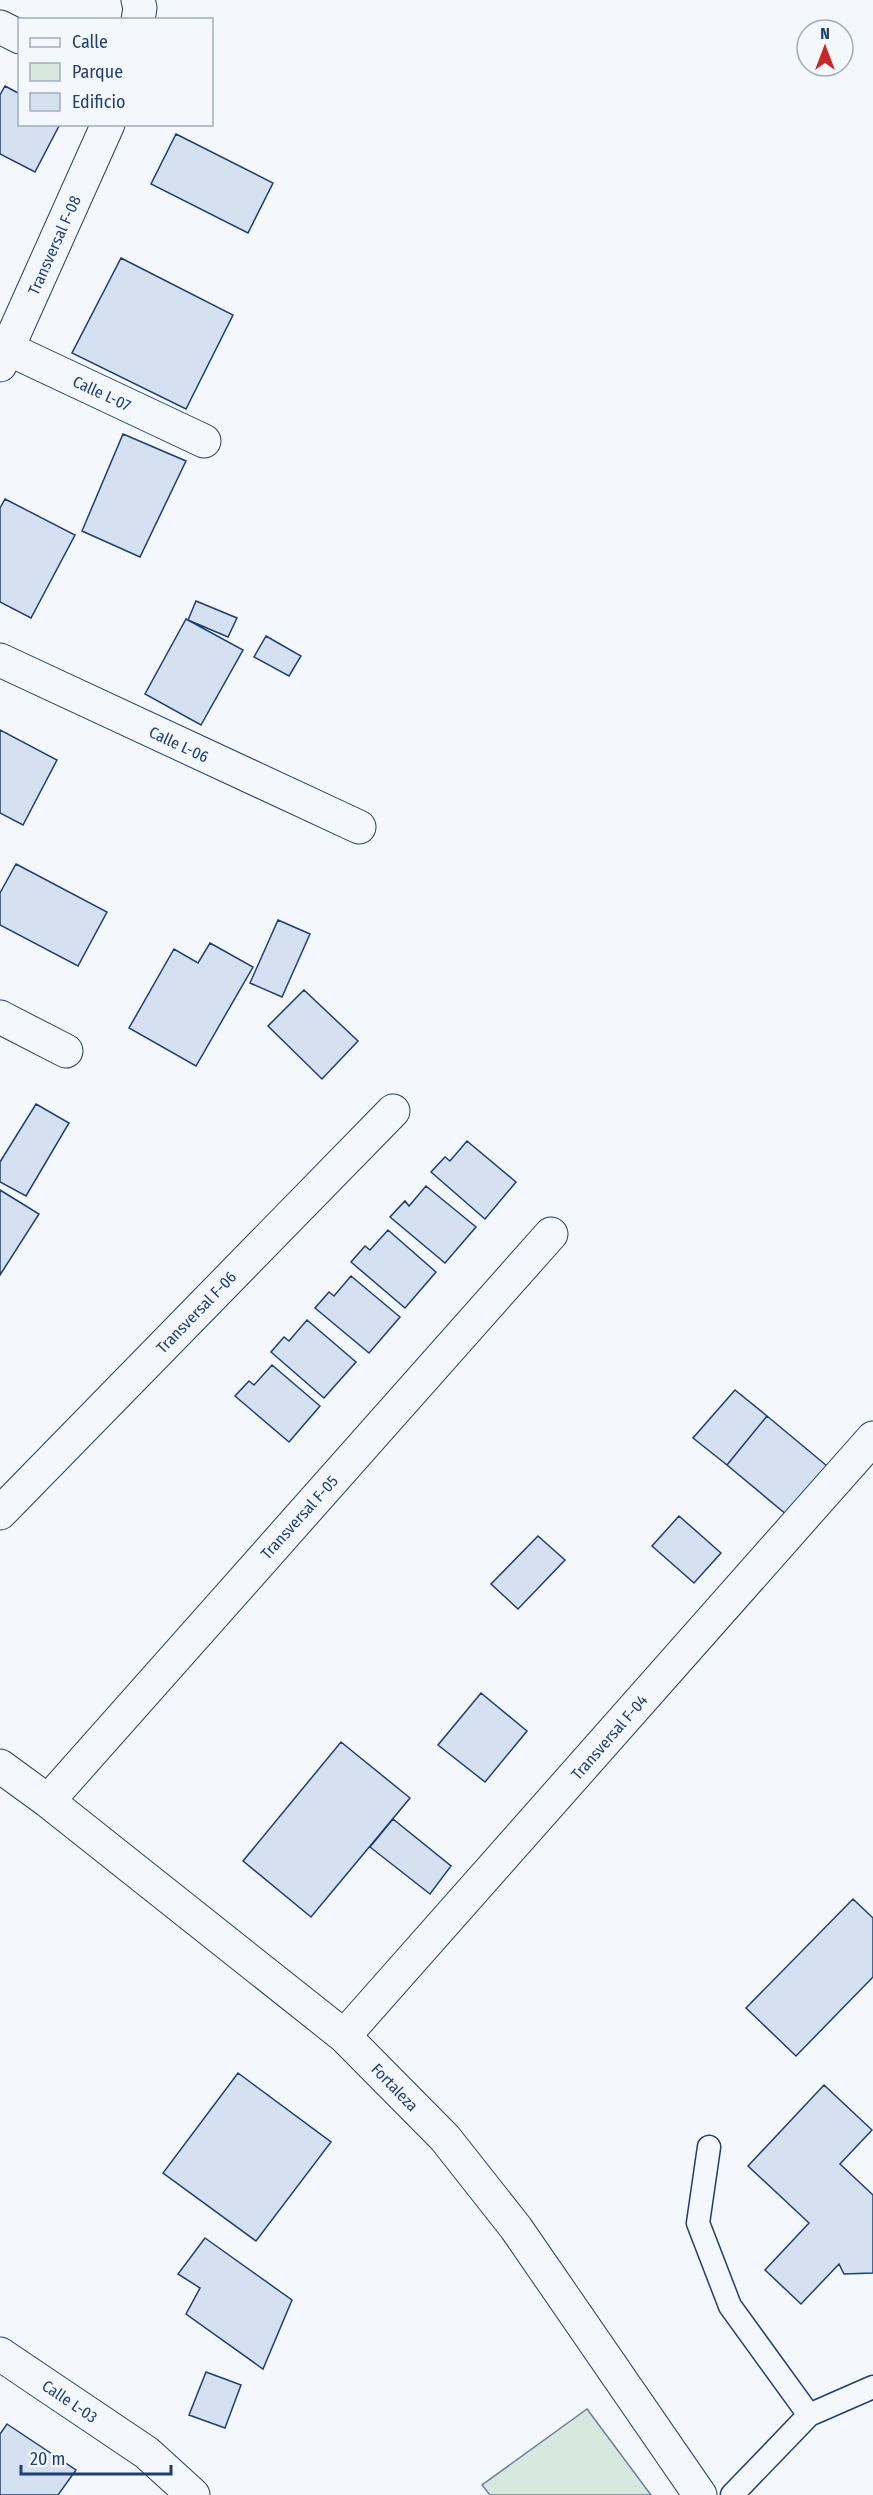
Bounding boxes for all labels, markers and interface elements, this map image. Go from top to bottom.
legend [18,18,213,126]
north arrow [795,18,855,78]
text: N [820,24,830,43]
text: Calle [72,31,108,53]
text: Parque [72,61,123,83]
text: Edificio [72,91,125,113]
street label: Transversal F-08 [24,193,85,298]
street label: Calle L-07 [70,372,134,415]
street label: Calle L-06 [146,722,212,766]
street label: Transversal F-06 [152,1267,240,1357]
street label: Transversal F-05 [257,1472,342,1563]
street label: Transversal F-04 [567,1691,652,1784]
street label: Fortaleza [367,2059,422,2115]
street label: Calle L-03 [39,2376,101,2427]
scale bar [21,2438,171,2476]
text: 20 m [30,2448,65,2470]

